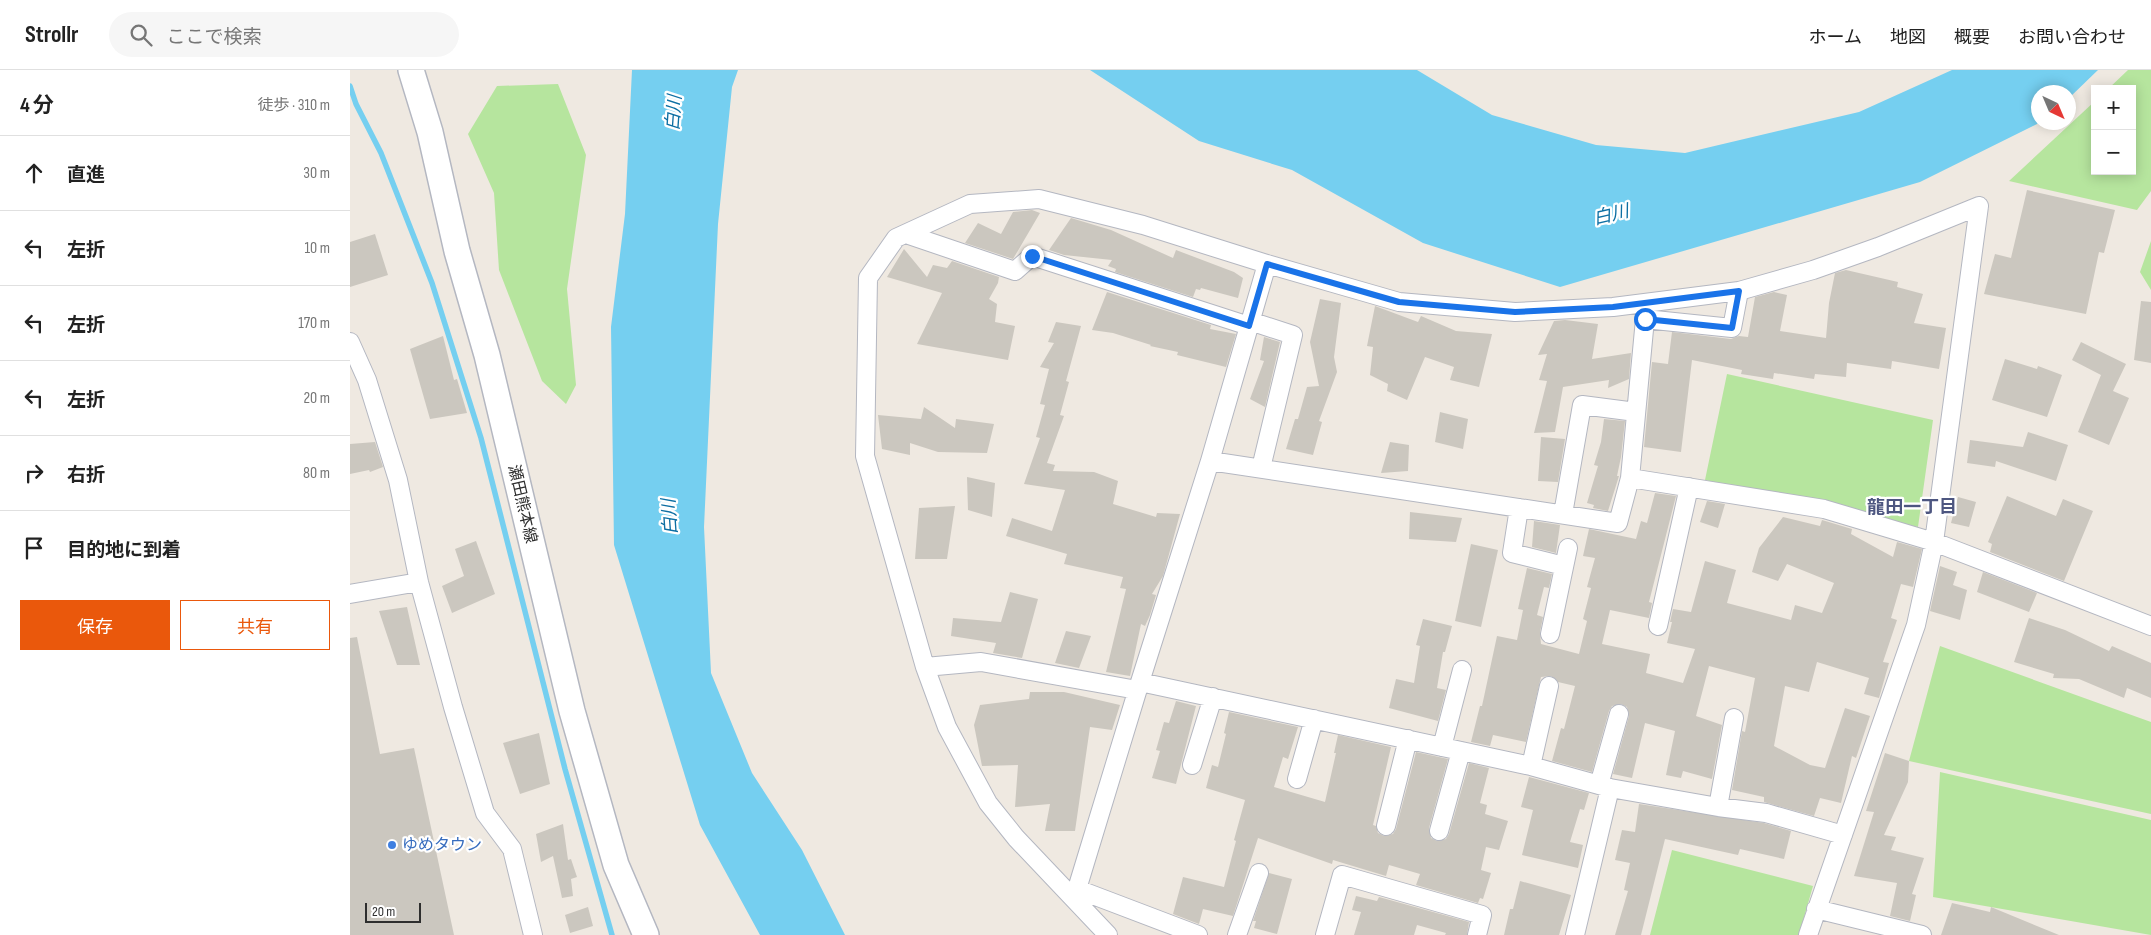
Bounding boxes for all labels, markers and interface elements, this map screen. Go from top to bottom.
search box [109,12,459,57]
text: Strollr [25,20,79,49]
icon: search [127,21,155,49]
text: ここで検索 [167,26,262,49]
text: ホーム [1809,27,1862,48]
text: 地図 [1890,27,1926,48]
text: 概要 [1954,27,1990,48]
text: お問い合わせ [2018,27,2126,48]
north arrow [2031,85,2076,130]
map controls [2091,85,2136,175]
button: + [2091,85,2136,130]
water label: 白川 [662,92,686,132]
text: 4 分 [20,93,54,118]
text: 徒歩 · 310 m [257,96,330,115]
button: − [2091,130,2136,175]
icon: ahead [20,159,48,187]
text: 直進 [67,164,105,187]
text: 30 m [303,164,330,183]
water label: 白川 [1591,200,1633,229]
icon: left [20,234,48,262]
text: 左折 [67,239,105,262]
text: 10 m [304,239,330,258]
route end [1021,245,1044,268]
route start [1634,308,1657,331]
icon: left [20,309,48,337]
text: 左折 [67,314,105,337]
text: 170 m [298,314,330,333]
icon: left [20,384,48,412]
text: 左折 [67,389,105,412]
text: 20 m [303,389,330,408]
icon: right [20,459,48,487]
street label: 瀬田熊本線 [504,463,540,545]
text: 右折 [67,464,105,487]
text: 80 m [303,464,330,483]
water label: 白川 [658,496,682,536]
district label: 龍田一丁目 [1867,497,1957,518]
icon: arrive [20,534,48,562]
text: 目的地に到着 [67,539,181,562]
button: 保存 [20,600,170,650]
button: 共有 [180,600,330,650]
place label: ゆめタウン [402,836,482,855]
marker: ゆめタウン [386,839,398,851]
scale bar [365,900,421,923]
text: 20 m [372,903,395,920]

